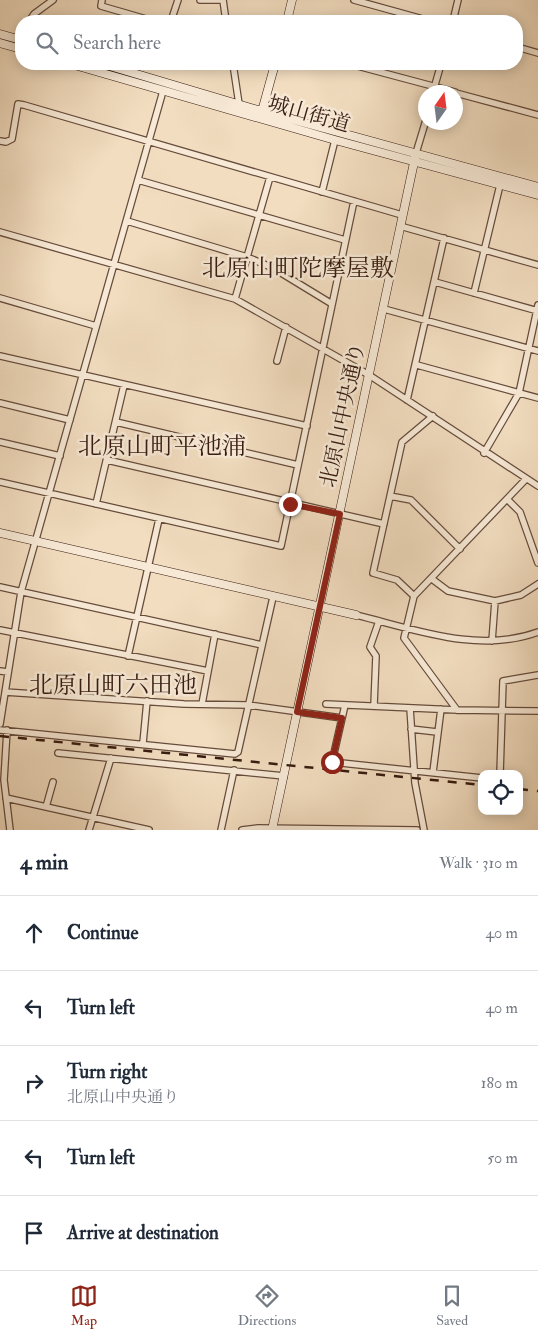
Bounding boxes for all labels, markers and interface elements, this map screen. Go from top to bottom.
search box [15,15,523,70]
icon: search [33,29,61,57]
text: Search here [73,31,161,55]
north arrow [418,85,463,130]
street label: 城山街道 [265,89,353,139]
district label: 北原山町陀摩屋敷 [202,253,394,284]
street label: 北原山中央通り [315,340,371,490]
district label: 北原山町平池浦 [78,431,246,462]
route end [279,493,302,516]
district label: 北原山町六田池 [29,670,197,701]
route start [321,751,344,774]
map controls [478,770,523,815]
button: locate [478,770,523,815]
text: 4 min [20,849,68,876]
text: Walk · 310 m [439,853,518,873]
icon: ahead [20,919,48,947]
text: Continue [67,921,138,945]
text: 40 m [485,923,518,943]
icon: left [20,994,48,1022]
text: Turn left [67,996,135,1020]
text: 40 m [485,998,518,1018]
text: Turn right [67,1060,147,1084]
icon: right [20,1069,48,1097]
text: 180 m [481,1073,518,1093]
text: 北原山中央通り [67,1087,179,1107]
icon: left [20,1144,48,1172]
text: Turn left [67,1146,135,1170]
text: 50 m [487,1148,518,1168]
icon: arrive [20,1219,48,1247]
text: Arrive at destination [67,1221,219,1245]
tab: Map [70,1282,98,1329]
tab: Directions [238,1282,296,1329]
tab: Saved [436,1282,468,1329]

